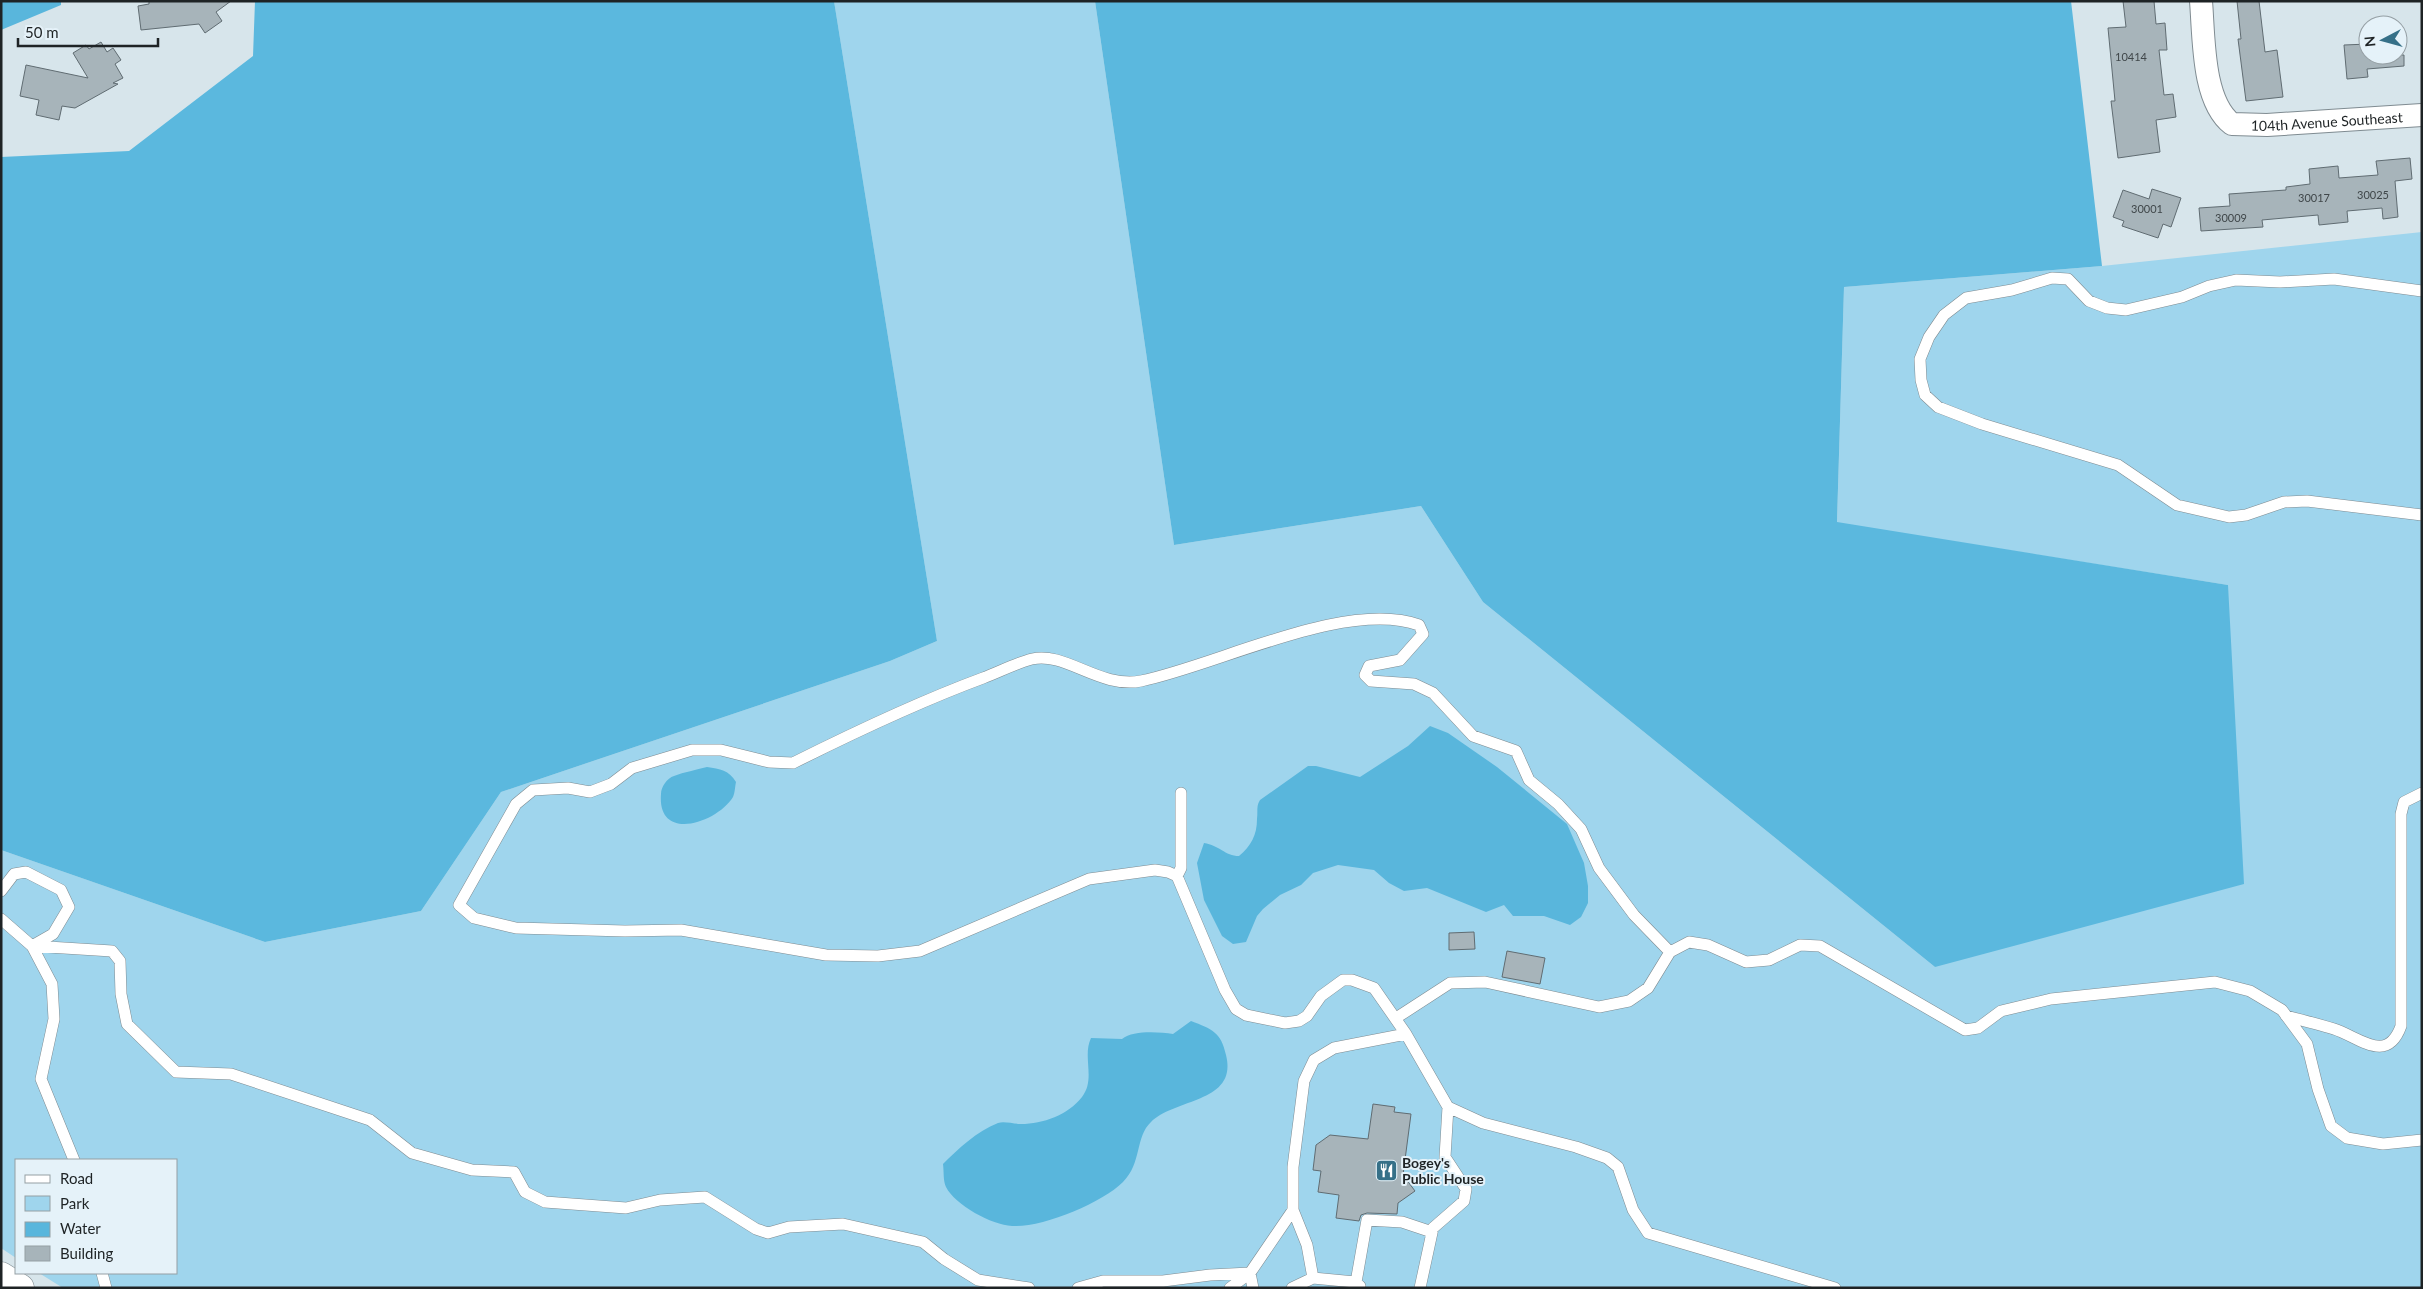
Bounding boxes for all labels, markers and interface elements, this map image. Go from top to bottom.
scale bar [18,15,158,47]
north arrow [2358,15,2408,65]
text: 50 m [25,23,59,41]
text: N [2361,35,2379,48]
house number: 10414 [2115,50,2148,63]
street label: 104th Avenue Southeast [2251,108,2403,133]
house number: 30025 [2357,188,2389,201]
house number: 30017 [2298,191,2330,204]
house number: 30001 [2131,202,2163,215]
house number: 30009 [2215,211,2247,224]
place label: Bogey's Public House [1402,1154,1484,1187]
restaurant icon: Bogey's Public House [1374,1158,1398,1182]
legend [15,1159,178,1274]
text: Road [60,1169,93,1187]
text: Park [60,1194,90,1212]
text: Water [60,1219,101,1237]
text: Building [60,1244,113,1262]

